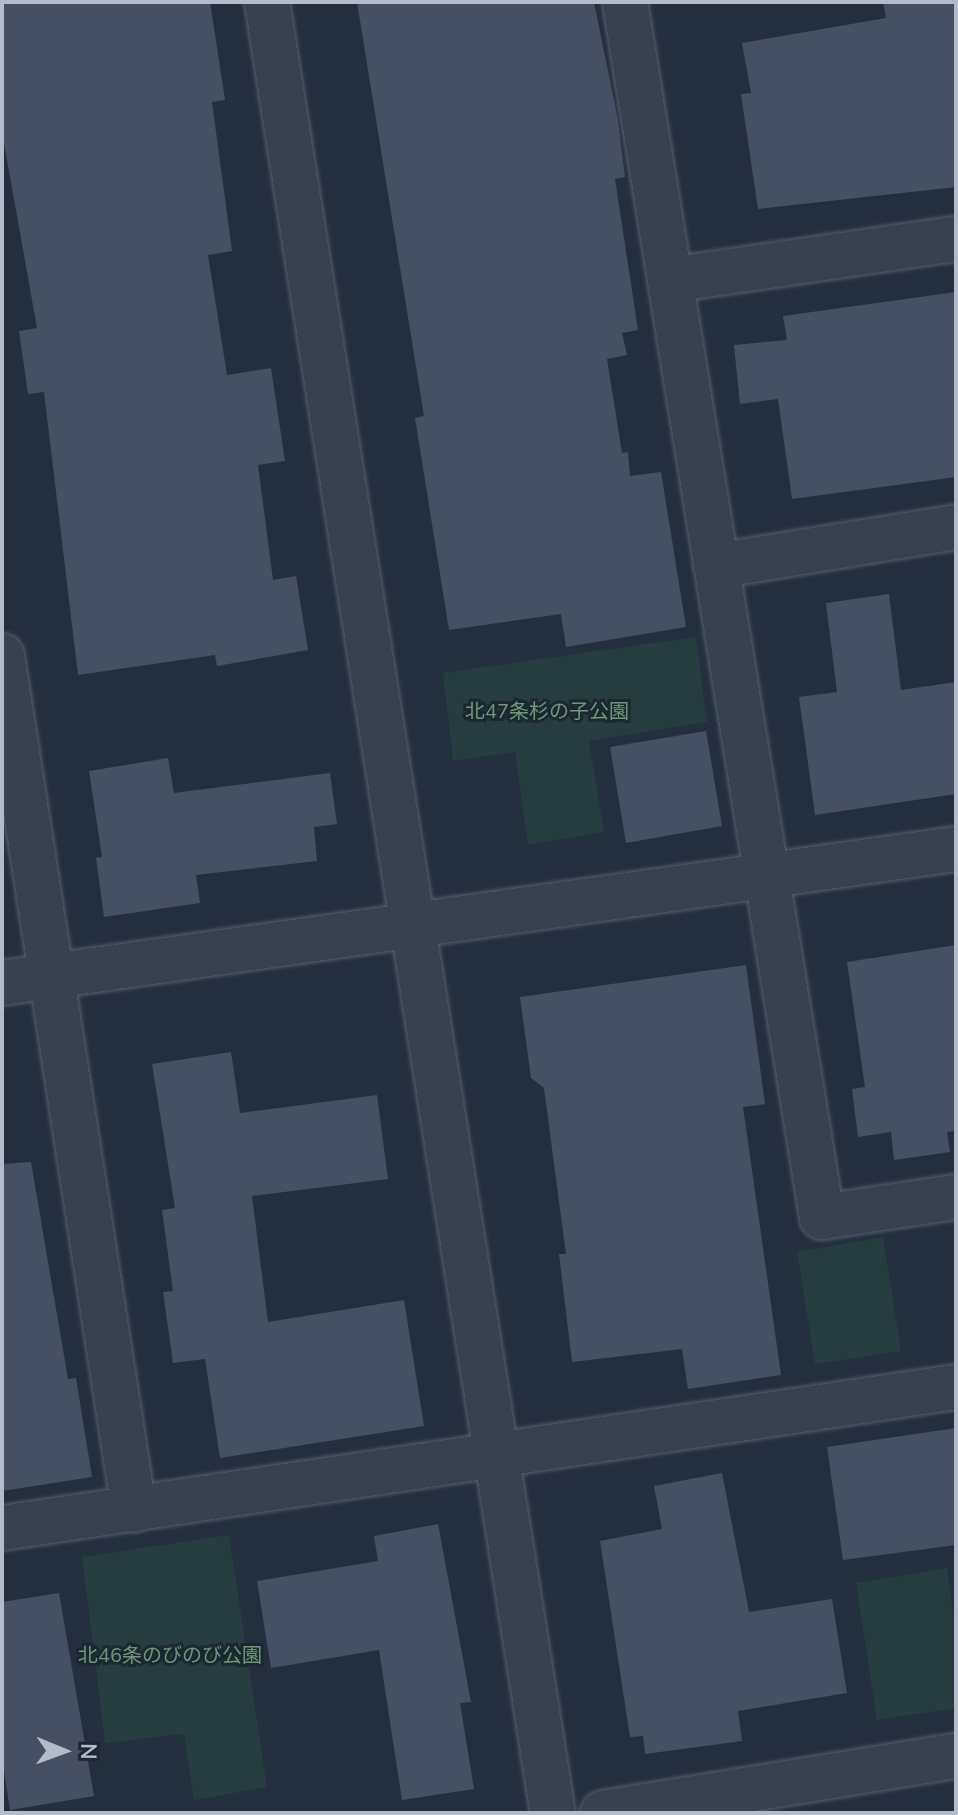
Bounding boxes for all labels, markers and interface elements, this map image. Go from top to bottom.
park label: 北47条杉の子公園 [465,699,629,723]
park label: 北46条のびのび公園 [78,1643,262,1667]
north arrow [24,1711,104,1791]
text: N [73,1743,103,1760]

